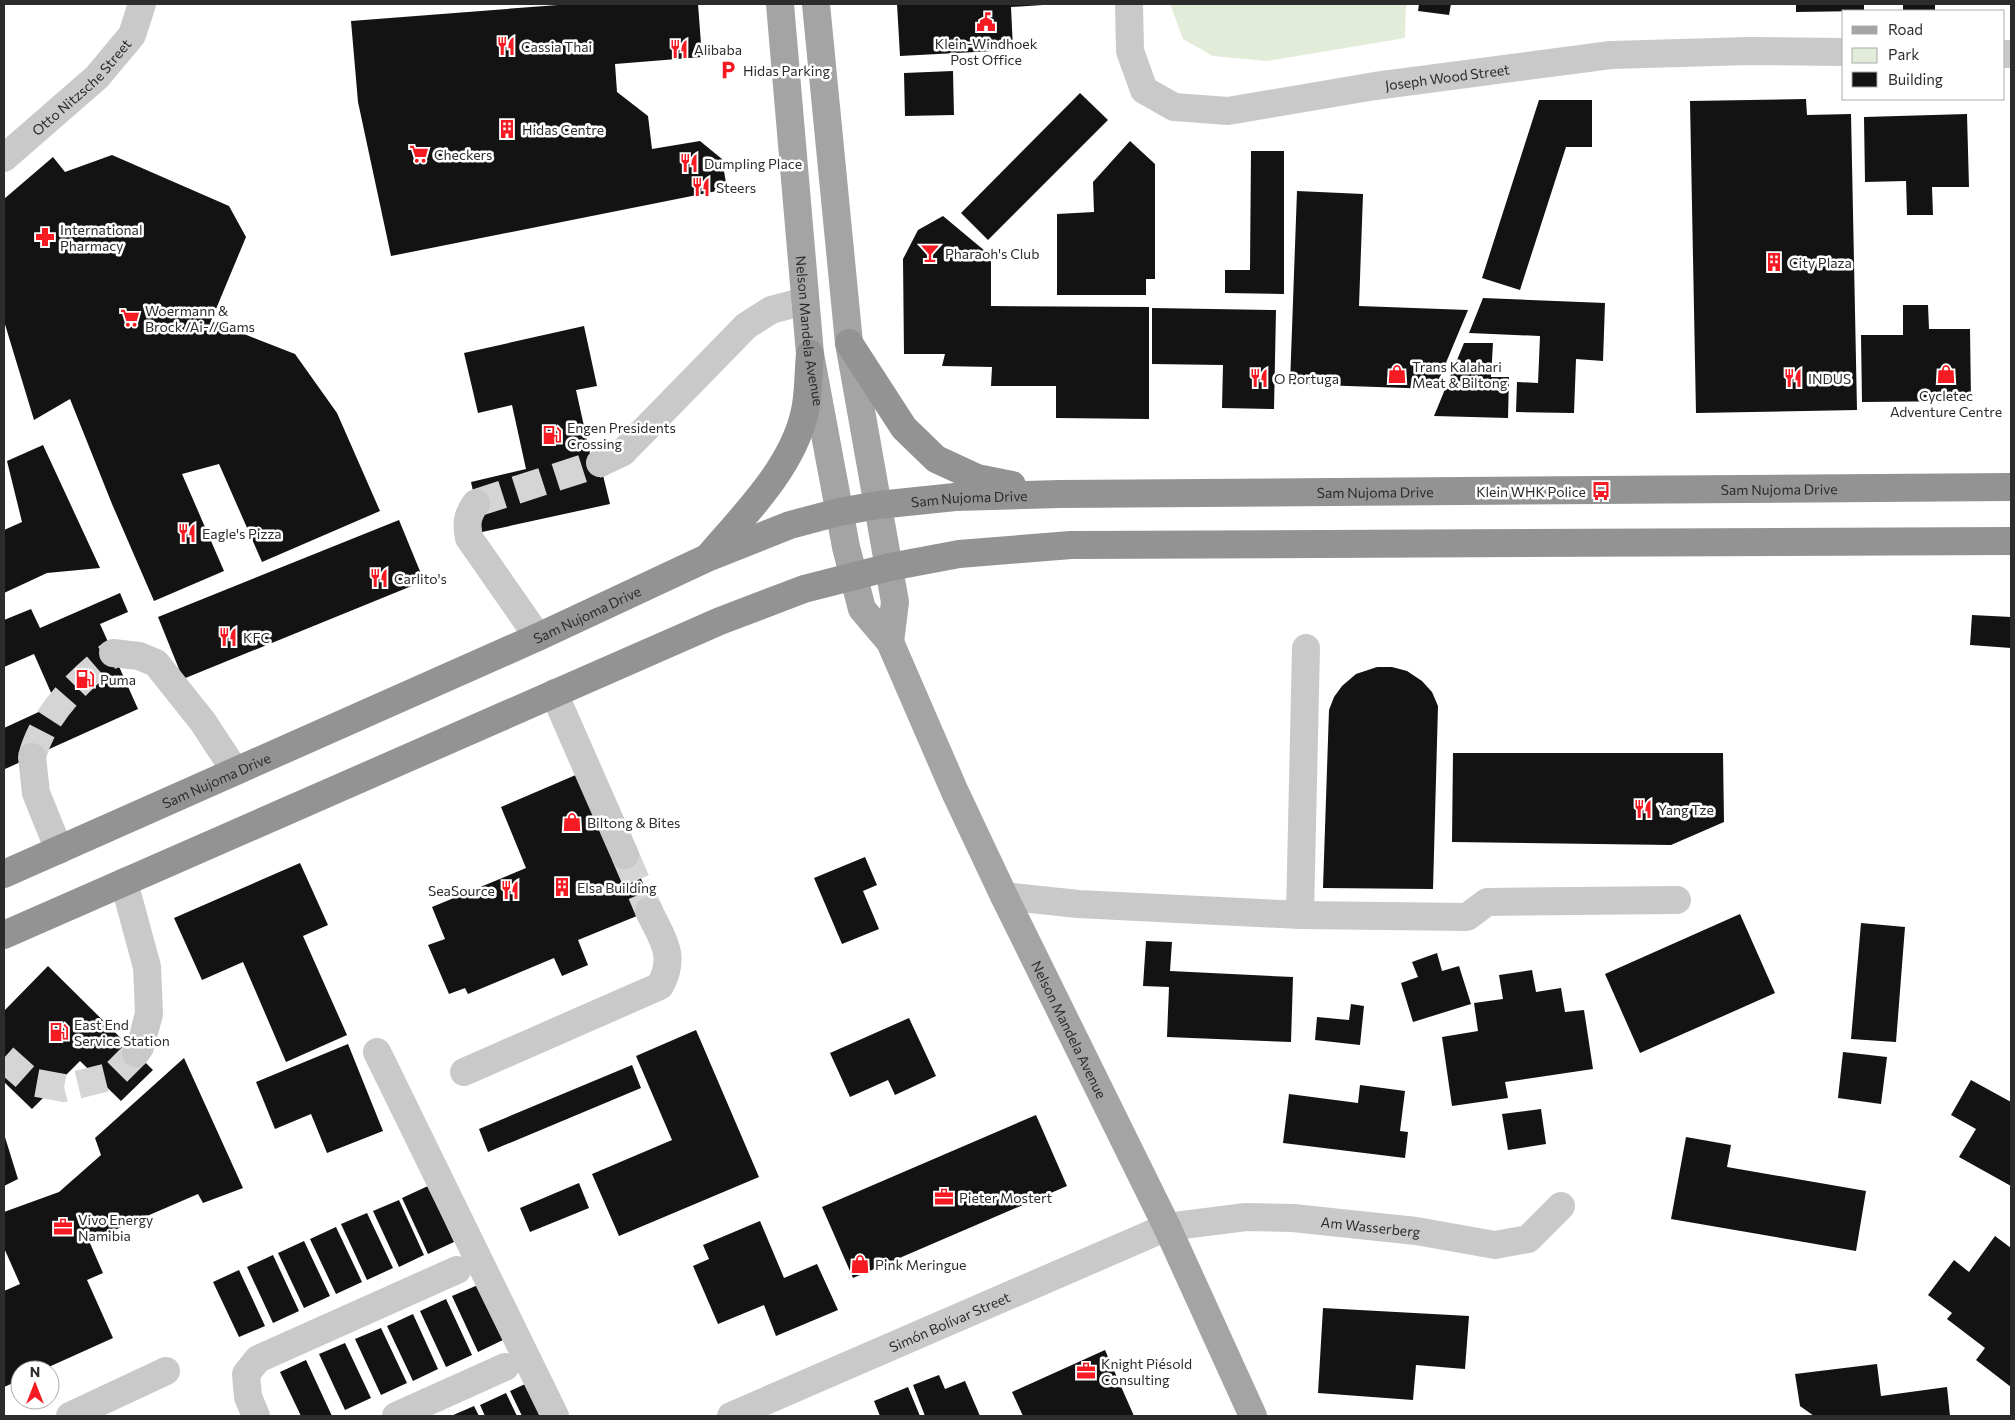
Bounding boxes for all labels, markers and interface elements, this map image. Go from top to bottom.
legend [1842,10,2005,100]
public building icon: Klein-Windhoek Post Office [975,11,997,33]
text: Road [1888,20,1923,38]
street label: Otto Nitzsche Street [28,35,134,139]
restaurant icon: Cassia Thai [495,35,517,57]
place label: Klein-Windhoek Post Office [935,35,1038,68]
place label: Cassia Thai [521,38,592,55]
restaurant icon: Alibaba [668,38,690,60]
place label: Alibaba [694,41,742,58]
text: Park [1888,45,1919,63]
parking icon: Hidas Parking [717,59,739,81]
street label: Joseph Wood Street [1384,60,1511,93]
place label: Hidas Parking [743,62,830,79]
text: Building [1888,70,1943,88]
building icon: Hidas Centre [496,118,518,140]
place label: Hidas Centre [522,121,604,138]
supermarket icon: Checkers [408,143,430,165]
place label: Checkers [434,146,492,163]
restaurant icon: Dumpling Place [678,152,700,174]
place label: Dumpling Place [704,155,802,172]
restaurant icon: Steers [690,176,712,198]
place label: Steers [716,179,756,196]
place label: International Pharmacy [60,221,143,254]
pharmacy icon: International Pharmacy [34,226,56,248]
bar icon: Pharaoh's Club [919,242,941,264]
place label: Pharaoh's Club [945,245,1039,262]
building icon: City Plaza [1763,251,1785,273]
place label: City Plaza [1789,254,1852,271]
street label: Nelson Mandela Avenue [793,255,828,407]
place label: Woermann & Brock /Ai-//Gams [145,302,255,335]
supermarket icon: Woermann & Brock /Ai-//Gams [119,307,141,329]
place label: Trans Kalahari Meat & Biltong [1412,358,1508,391]
shop icon: Trans Kalahari Meat & Biltong [1386,363,1408,385]
shop icon: Cycletec Adventure Centre [1935,363,1957,385]
restaurant icon: O Portuga [1248,367,1270,389]
restaurant icon: INDUS [1782,367,1804,389]
place label: O Portuga [1274,370,1339,387]
place label: INDUS [1808,370,1851,387]
place label: Cycletec Adventure Centre [1890,387,2002,420]
place label: Engen Presidents Crossing [567,419,676,452]
fuel station icon: Engen Presidents Crossing [541,424,563,446]
bus stop icon: Klein WHK Police [1590,480,1612,502]
street label: Sam Nujoma Drive [1721,480,1838,498]
street label: Sam Nujoma Drive [1317,483,1434,501]
place label: Klein WHK Police [1476,483,1586,500]
street label: Sam Nujoma Drive [910,486,1028,510]
restaurant icon: Eagle's Pizza [176,522,198,544]
place label: Eagle's Pizza [202,525,282,542]
restaurant icon: Carlito's [368,567,390,589]
place label: Carlito's [394,570,447,587]
street label: Sam Nujoma Drive [530,582,643,647]
restaurant icon: KFC [217,626,239,648]
place label: KFC [243,629,270,646]
fuel station icon: Puma [74,668,96,690]
place label: Puma [100,671,136,688]
street label: Sam Nujoma Drive [159,748,273,811]
restaurant icon: Yang Tze [1632,798,1654,820]
place label: Yang Tze [1658,801,1714,818]
shop icon: Biltong & Bites [561,811,583,833]
place label: Biltong & Bites [587,814,680,831]
building icon: Elsa Building [551,876,573,898]
restaurant icon: SeaSource [499,879,521,901]
place label: Elsa Building [577,879,657,896]
place label: SeaSource [428,882,495,899]
street label: Nelson Mandela Avenue [1029,958,1111,1101]
place label: East End Service Station [74,1016,170,1049]
fuel station icon: East End Service Station [48,1021,70,1043]
office icon: Pieter Mostert [933,1186,955,1208]
place label: Pieter Mostert [959,1189,1053,1206]
place label: Vivo Energy Namibia [78,1211,153,1244]
street label: Am Wasserberg [1320,1213,1422,1240]
office icon: Vivo Energy Namibia [52,1216,74,1238]
shop icon: Pink Meringue [849,1253,871,1275]
place label: Pink Meringue [875,1256,966,1273]
street label: Simón Bolívar Street [886,1288,1013,1355]
place label: Knight Piésold Consulting [1101,1355,1192,1388]
north arrow [10,1360,60,1410]
office icon: Knight Piésold Consulting [1075,1360,1097,1382]
text: N [30,1363,40,1380]

